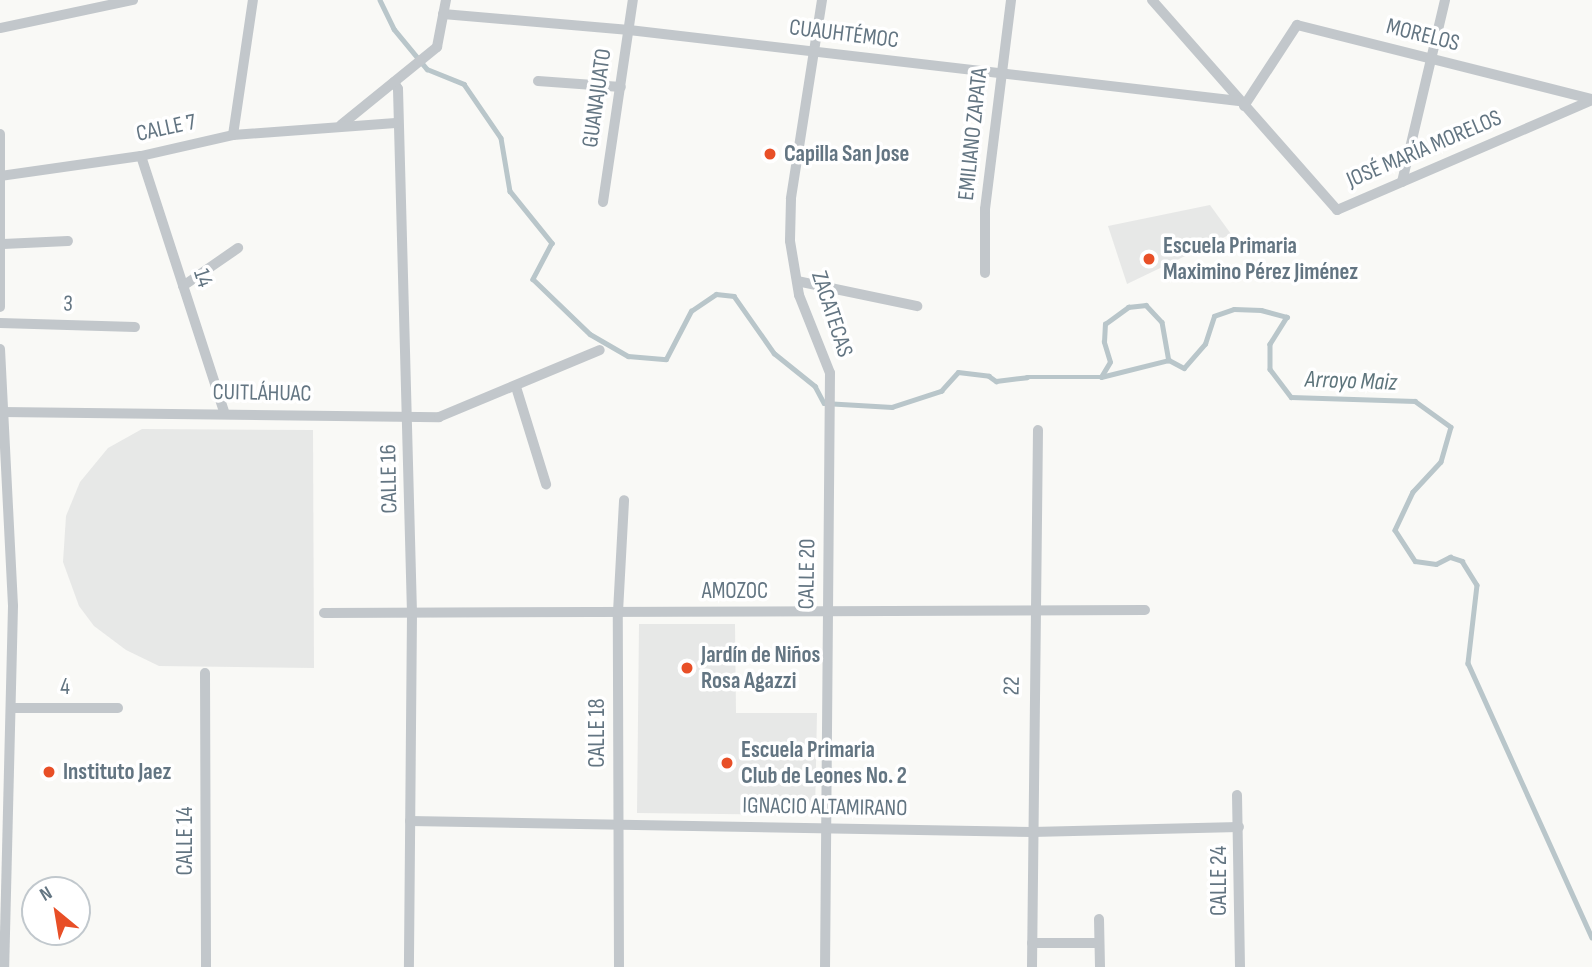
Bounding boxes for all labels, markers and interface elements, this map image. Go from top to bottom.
street label: MORELOS [1384,13,1462,57]
street label: CUAUHTÉMOC [788,14,900,54]
street label: GUANAJUATO [576,47,618,149]
street label: EMILIANO ZAPATA [952,66,994,202]
street label: JOSÉ MARÍA MORELOS [1342,104,1506,194]
street label: CALLE 7 [134,108,198,148]
place label: Capilla San Jose [784,140,909,168]
marker: Capilla San Jose [762,146,778,162]
place label: Escuela Primaria Maximino Pérez Jiménez [1163,232,1358,286]
marker: Escuela Primaria Maximino Pérez Jiménez [1141,251,1157,267]
street label: 14 [187,265,219,291]
street label: ZACATECAS [805,268,859,360]
street label: 3 [63,290,73,318]
water label: Arroyo Maiz [1305,365,1397,397]
street label: CUITLÁHUAC [212,378,312,408]
street label: CALLE 16 [375,444,403,514]
street label: CALLE 20 [793,538,821,610]
street label: AMOZOC [702,577,768,605]
place label: Jardín de Niños Rosa Agazzi [701,641,820,695]
marker: Jardín de Niños Rosa Agazzi [679,660,695,676]
street label: 4 [60,673,70,701]
street label: 22 [998,676,1026,696]
street label: CALLE 18 [583,698,611,768]
place label: Escuela Primaria Club de Leones No. 2 [741,736,907,790]
marker: Escuela Primaria Club de Leones No. 2 [719,755,735,771]
place label: Instituto Jaez [63,758,171,786]
marker: Instituto Jaez [41,764,57,780]
street label: IGNACIO ALTAMIRANO [742,792,908,822]
street label: CALLE 14 [171,807,199,875]
street label: CALLE 24 [1205,846,1233,916]
north arrow [21,876,91,946]
text: N [36,882,56,907]

